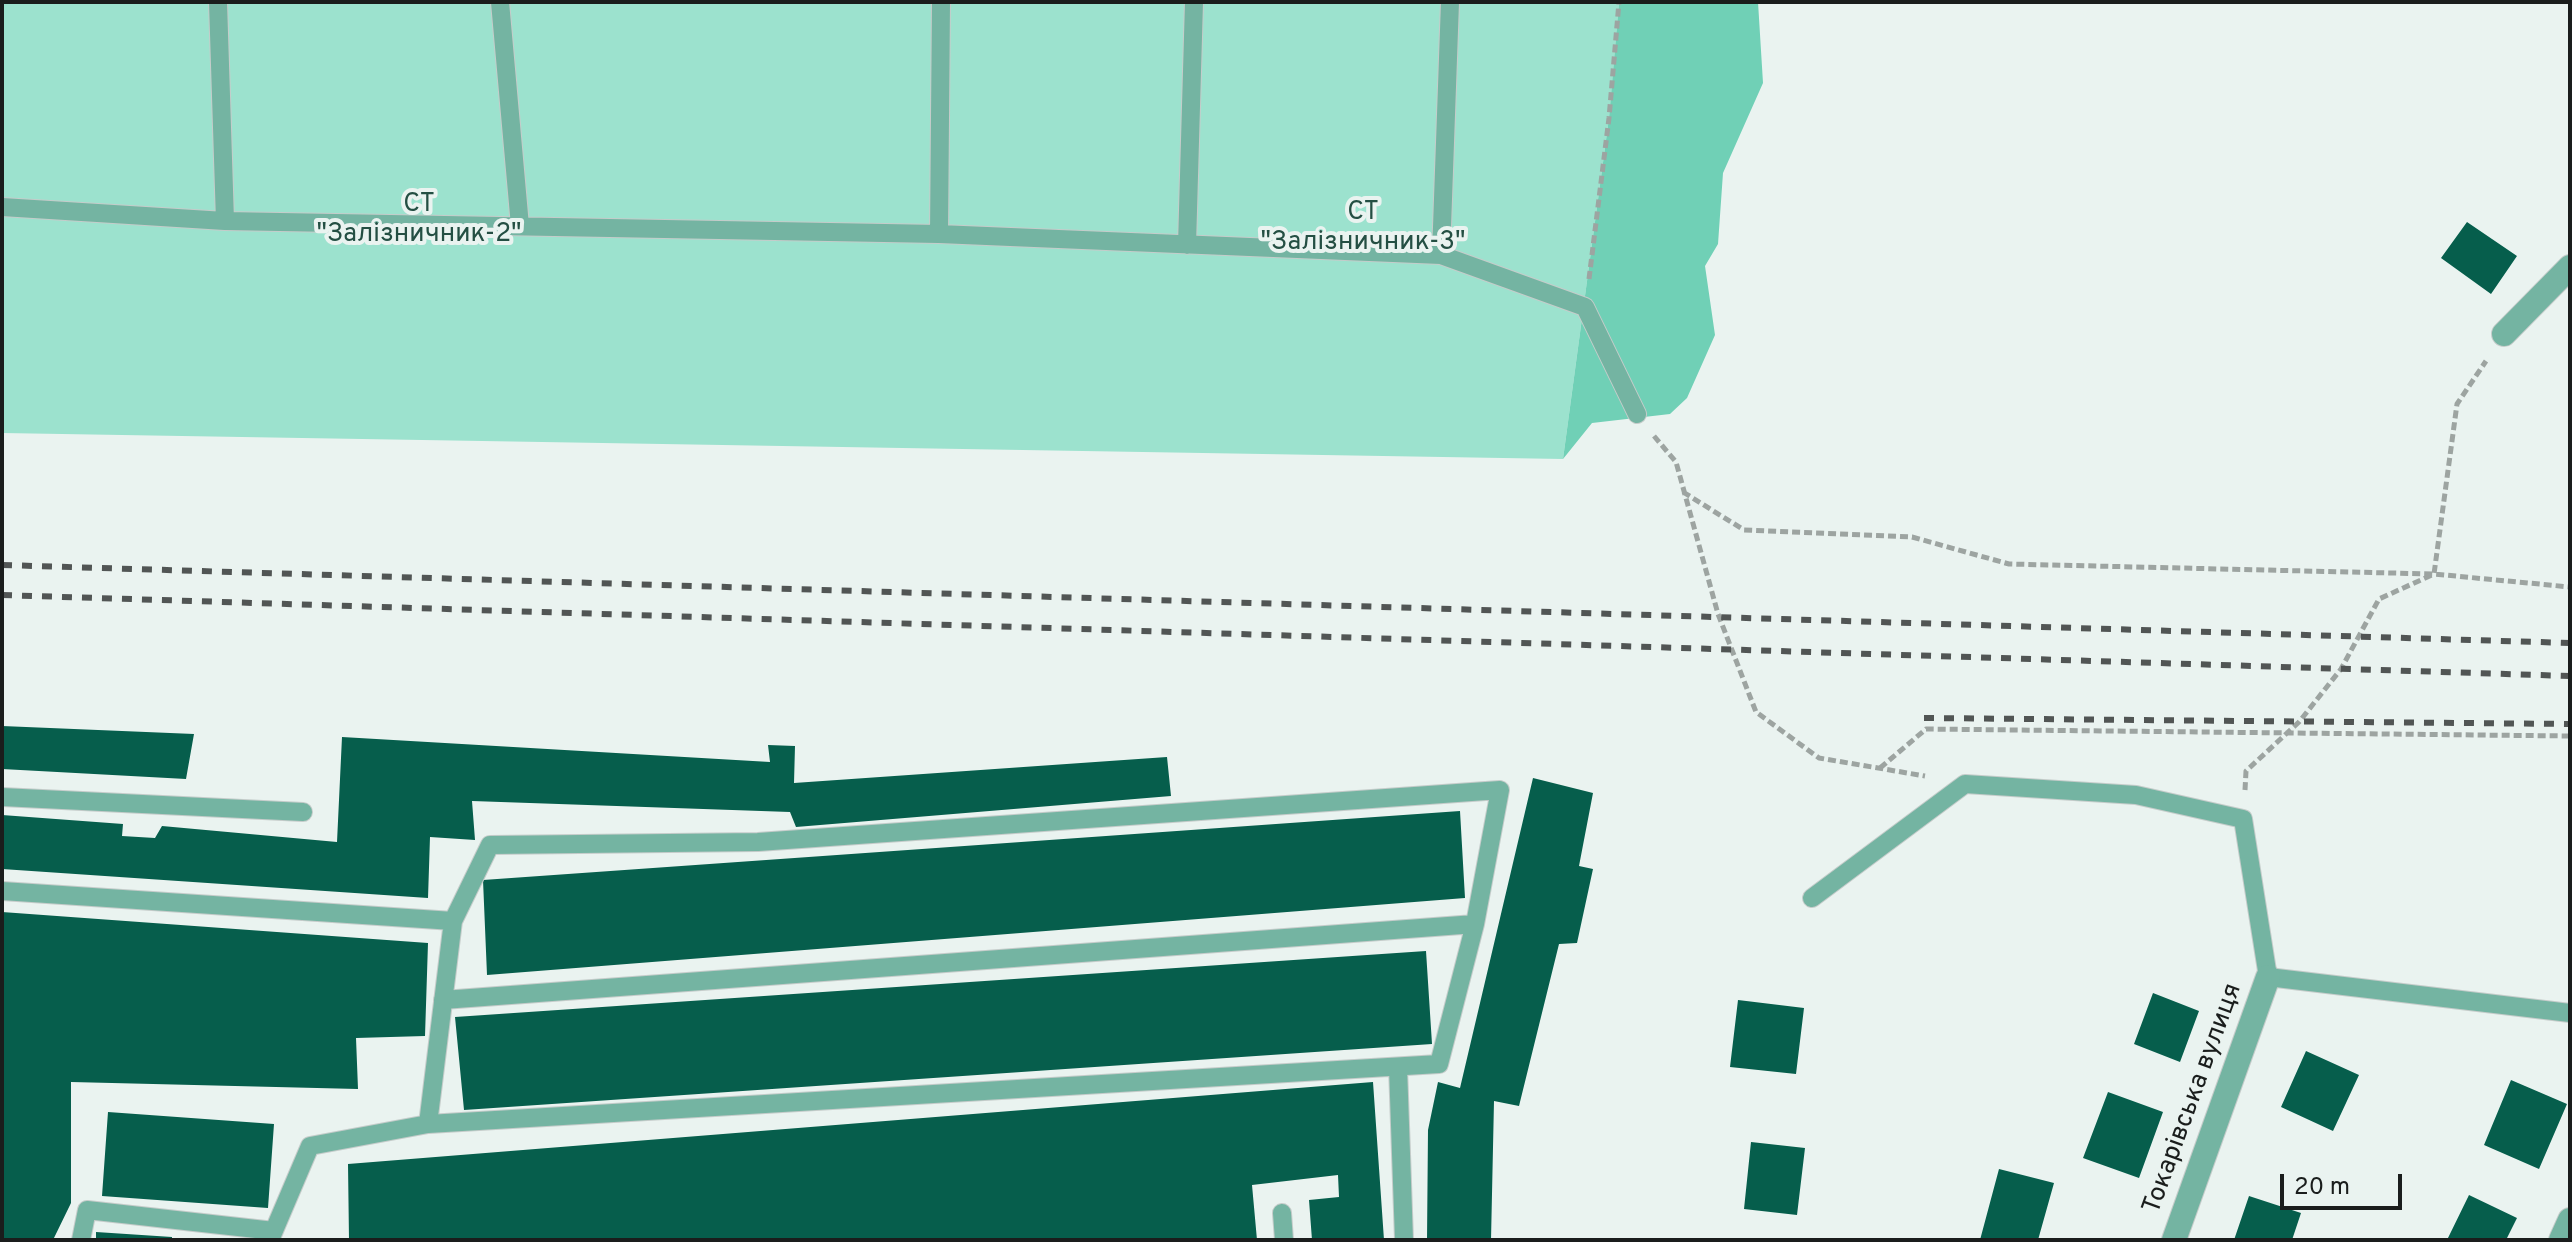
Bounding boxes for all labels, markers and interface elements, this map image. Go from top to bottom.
park label: СТ "Залізничник-2" [316,190,522,252]
park label: СТ "Залізничник-3" [1261,198,1465,260]
street label: Токарівська вулиця [2138,980,2250,1218]
scale bar [2284,1158,2406,1208]
text: 20 m [2294,1173,2350,1203]

